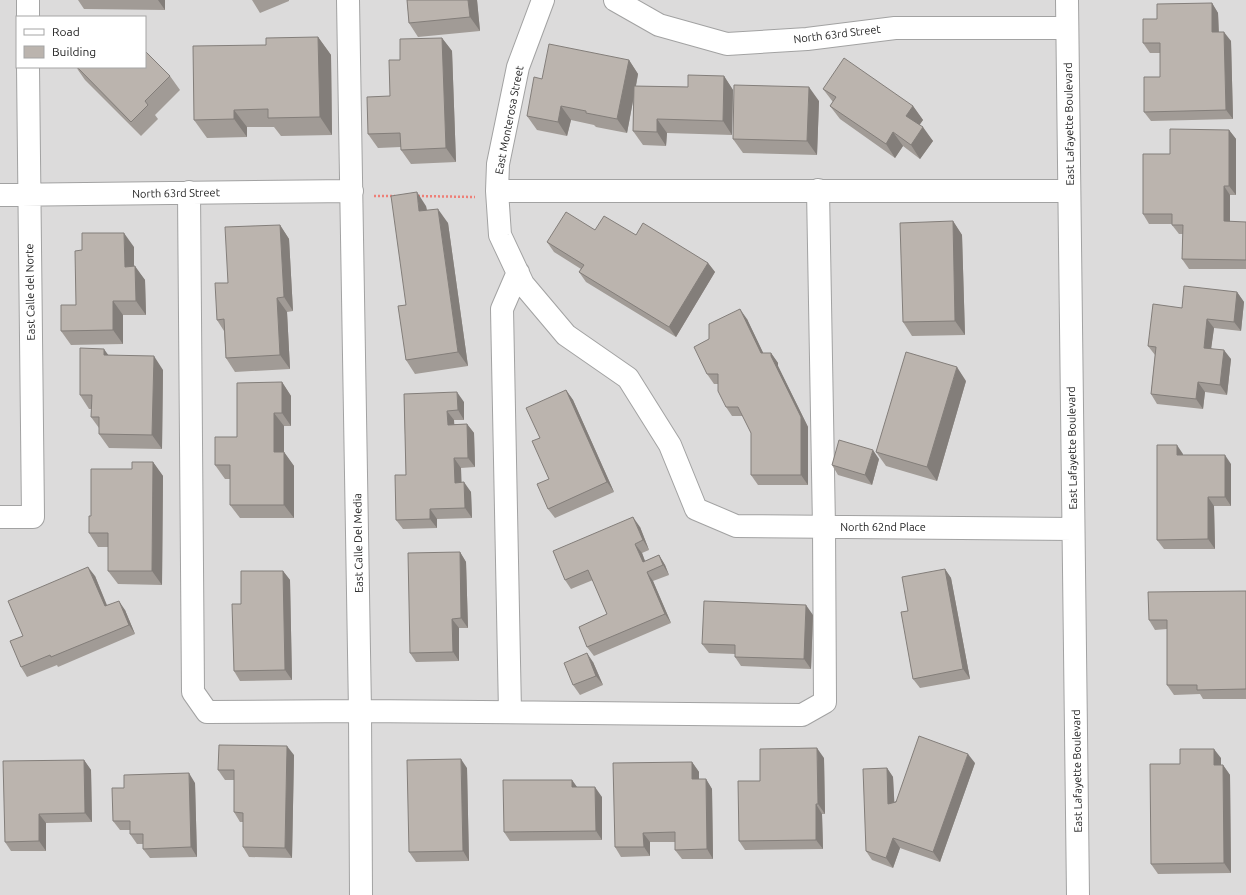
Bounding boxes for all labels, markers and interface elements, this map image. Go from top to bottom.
legend [16,16,146,68]
street label: North 63rd Street [793,23,882,45]
text: Road [52,25,80,38]
text: Building [52,45,96,58]
street label: East Lafayette Boulevard [1062,62,1076,186]
street label: East Monterosa Street [493,64,526,175]
street label: North 63rd Street [132,186,221,200]
street label: East Calle del Norte [23,243,37,341]
street label: East Lafayette Boulevard [1065,386,1079,510]
street label: East Calle Del Media [351,493,365,593]
street label: North 62nd Place [840,521,926,533]
street label: East Lafayette Boulevard [1070,709,1084,833]

